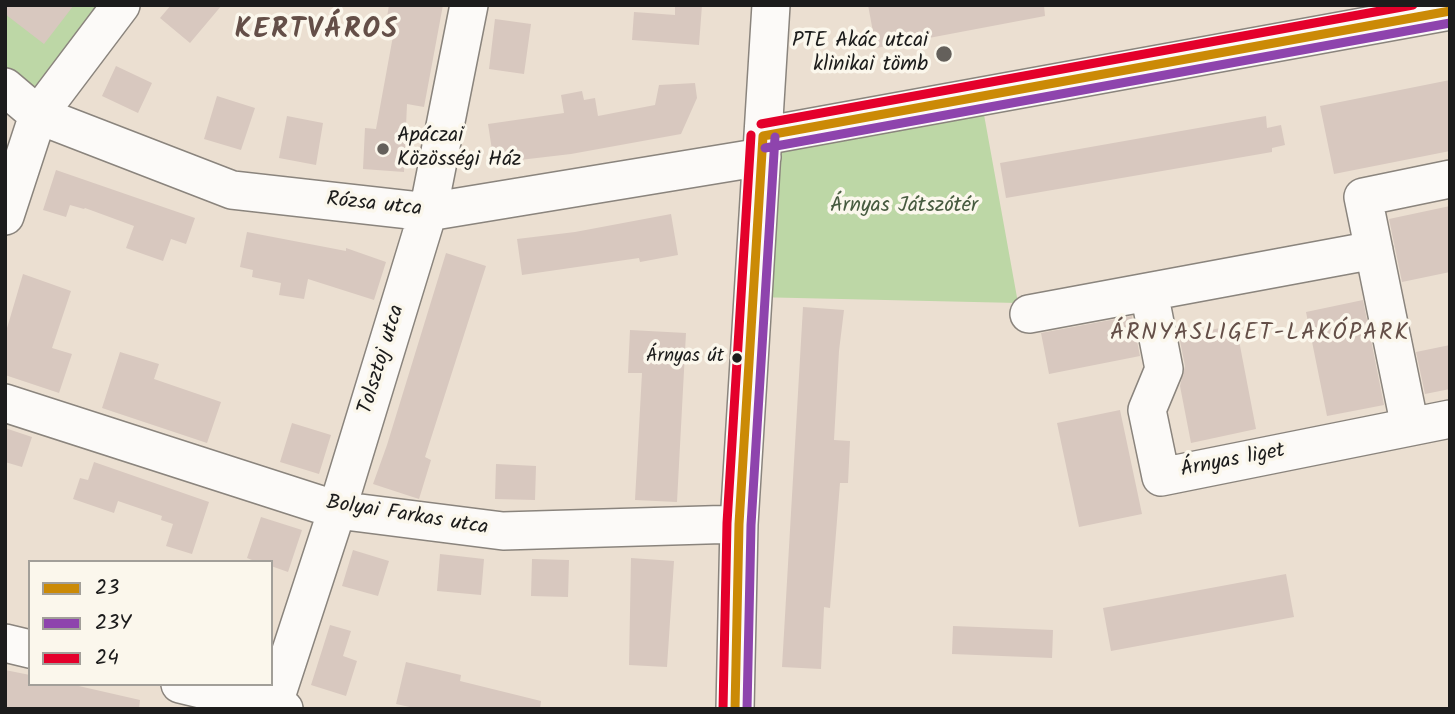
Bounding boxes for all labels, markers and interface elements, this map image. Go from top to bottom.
district label: KERTVÁROS [236,15,398,49]
place label: PTE Akác utcai klinikai tömb [792,29,928,79]
marker: PTE Akác utcai klinikai tömb [934,44,954,64]
place label: Apáczai Közösségi Ház [397,124,521,174]
marker: Apáczai Közösségi Ház [375,141,391,157]
street label: Rózsa utca [325,188,423,224]
park label: Árnyas Játszótér [830,194,978,220]
street label: Tolsztoj utca [354,302,412,418]
district label: ÁRNYASLIGET-LAKÓPARK [1112,321,1408,349]
place label: Árnyas út [646,347,724,369]
marker: Árnyas út [730,351,744,365]
street label: Árnyas liget [1179,440,1287,484]
street label: Bolyai Farkas utca [324,492,490,542]
legend [28,560,273,686]
text: 23 [95,572,119,605]
text: 23Y [95,607,131,640]
text: 24 [95,642,119,675]

